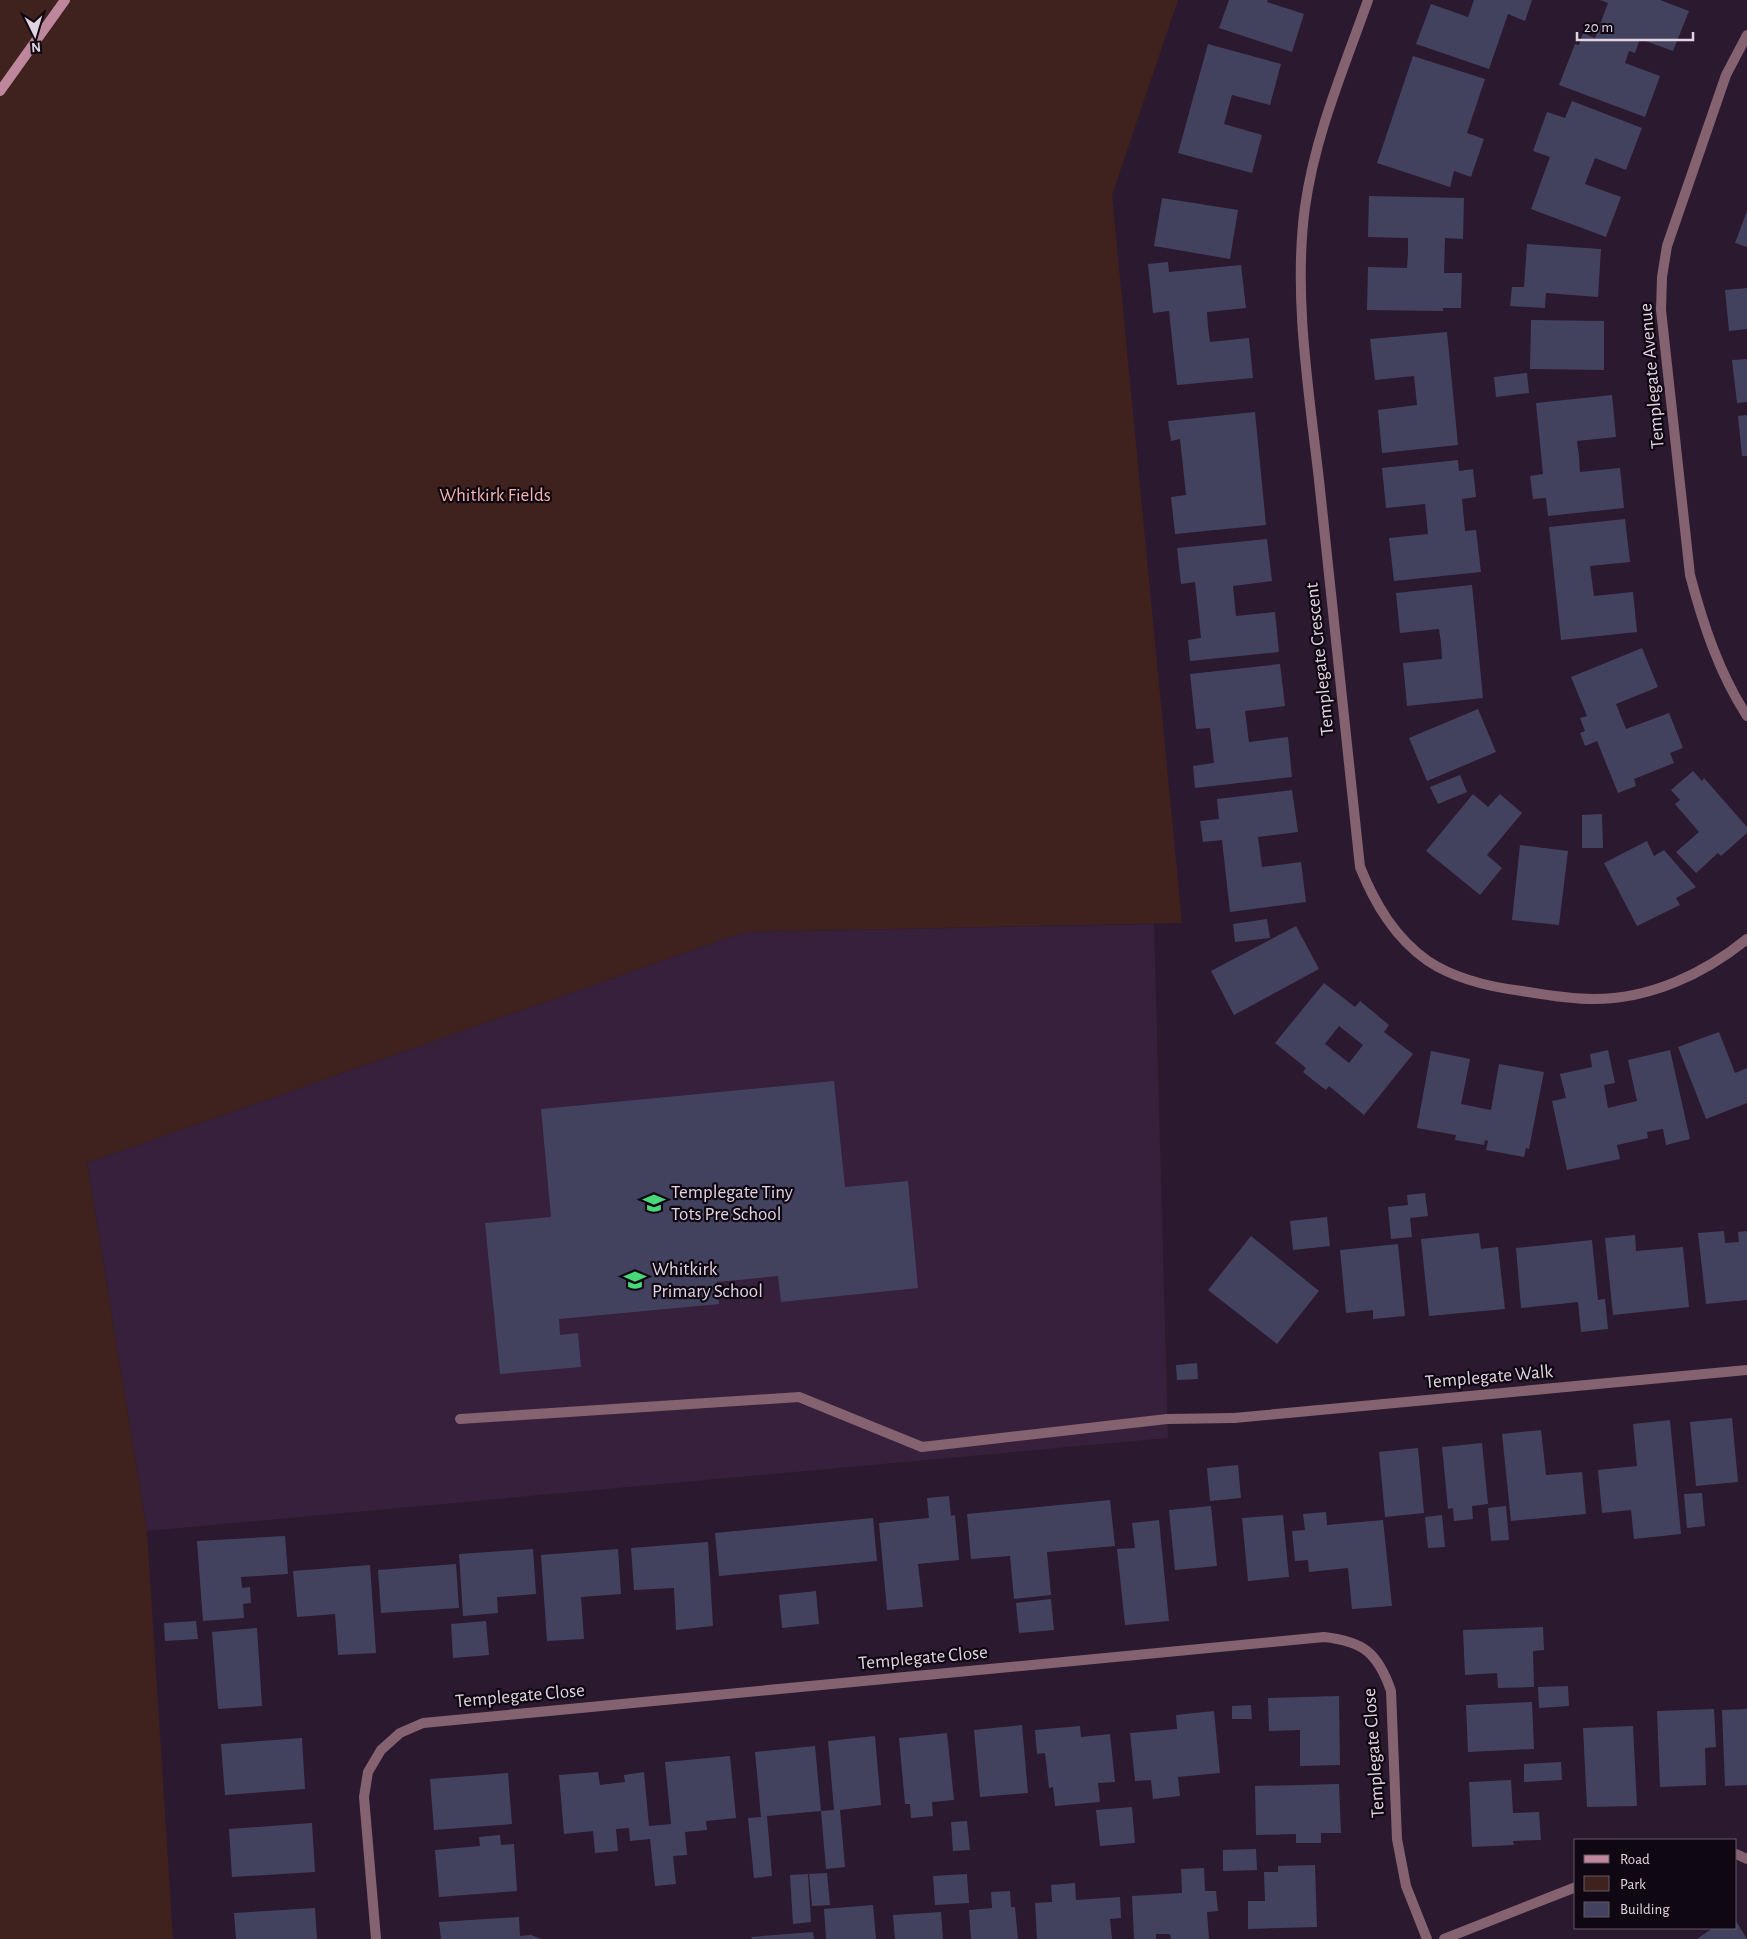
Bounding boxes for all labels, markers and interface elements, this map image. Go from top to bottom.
north arrow [10,10,60,60]
scale bar [1577,10,1693,42]
text: 20 m [1584,20,1613,35]
text: N [31,40,42,54]
street label: Templegate Avenue [1636,303,1668,449]
park label: Whitkirk Fields [439,486,551,505]
street label: Templegate Crescent [1303,582,1337,736]
place label: Templegate Tiny Tots Pre School [671,1183,793,1224]
school or university icon: Templegate Tiny Tots Pre School [641,1190,667,1216]
place label: Whitkirk Primary School [652,1260,763,1301]
school or university icon: Whitkirk Primary School [622,1267,648,1293]
street label: Templegate Walk [1424,1362,1554,1392]
street label: Templegate Close [857,1643,989,1673]
street label: Templegate Close [454,1681,586,1711]
street label: Templegate Close [1360,1687,1388,1819]
legend [1574,1839,1737,1929]
text: Road [1620,1852,1650,1867]
text: Park [1620,1877,1646,1892]
text: Building [1620,1902,1670,1917]

